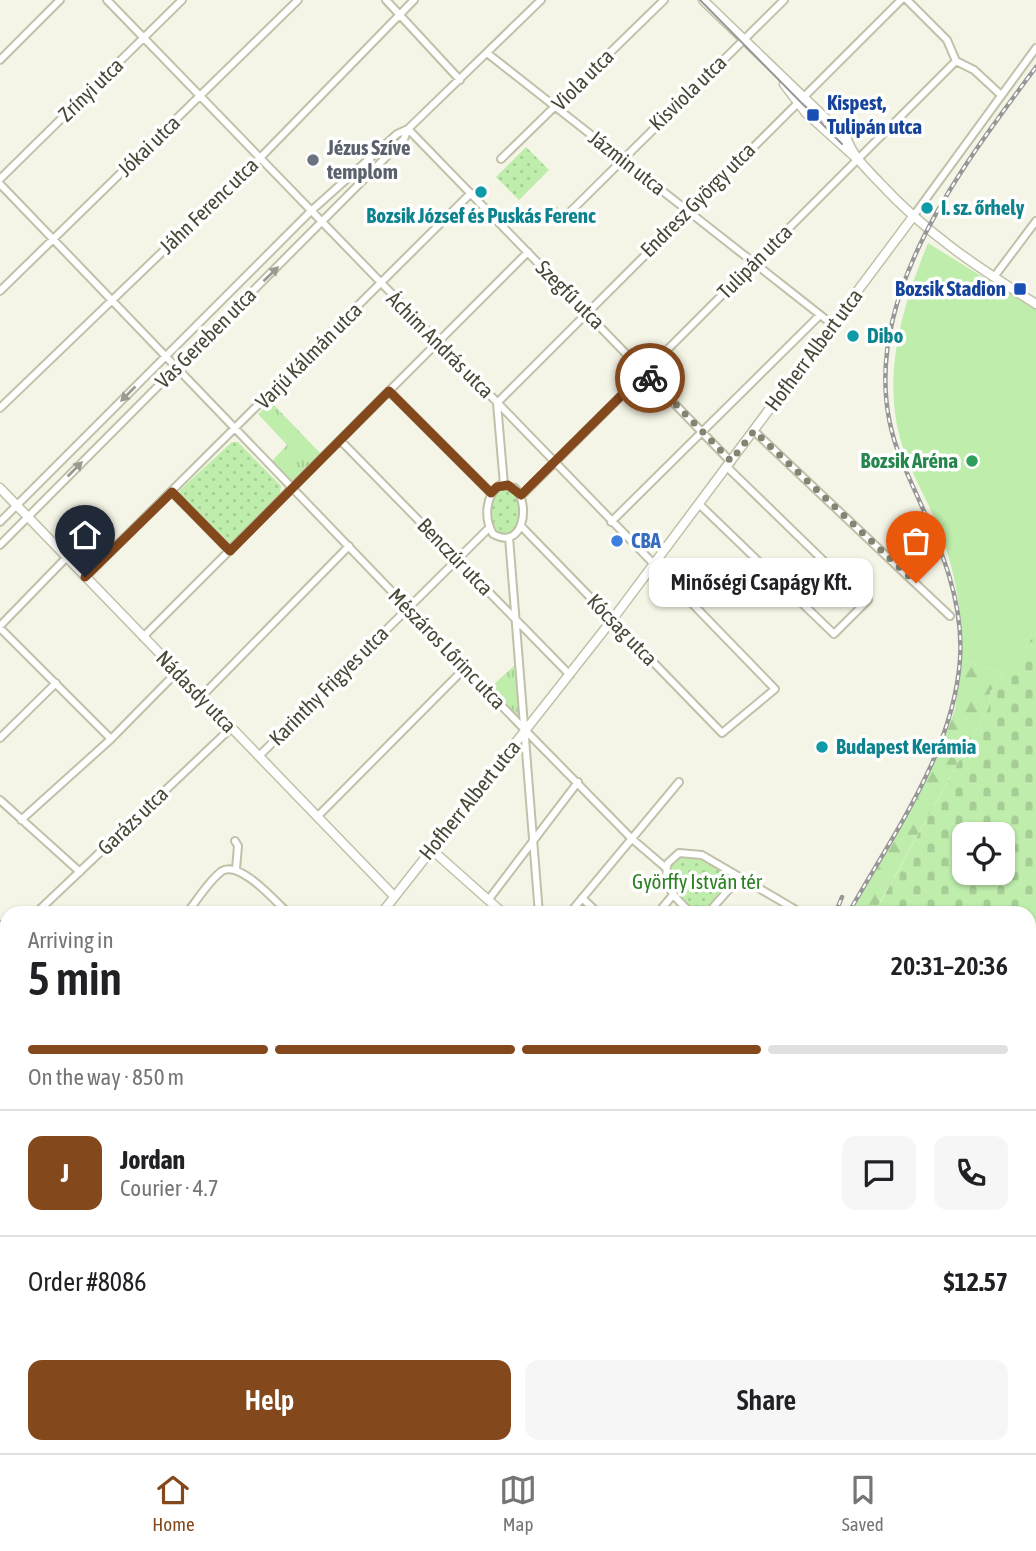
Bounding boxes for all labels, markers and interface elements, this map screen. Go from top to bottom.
street label: Viola utca [547,44,618,115]
street label: Kisviola utca [644,50,731,135]
street label: Zrínyi utca [53,53,128,126]
place label: Kispest, Tulipán utca [827,90,922,138]
marker: Kispest, Tulipán utca [805,107,821,123]
street label: Jókai utca [112,110,184,181]
street label: Jázmin utca [585,125,671,200]
place label: Jézus Szíve templom [326,135,410,183]
street label: Endresz György utca [635,137,759,261]
street label: Jáhn Ferenc utca [154,152,262,258]
marker: Jézus Szíve templom [305,152,321,168]
marker: Bozsik József és Puskás Ferenc [473,184,489,200]
place label: I. sz. őrhely [941,195,1025,219]
marker: I. sz. őrhely [919,200,935,216]
place label: Bozsik József és Puskás Ferenc [366,203,596,227]
street label: Tulipán utca [712,219,796,303]
street label: Szegfű utca [531,255,610,334]
one-way arrow [262,266,279,282]
place label: Bozsik Stadion [895,276,1006,300]
marker: Bozsik Stadion [1012,281,1028,297]
street label: Vas Gereben utca [150,282,261,393]
street label: Hofherr Albert utca [759,284,867,415]
street label: Áchim András utca [382,286,499,403]
street label: Varjú Kálmán utca [250,297,366,413]
place label: Dibo [867,323,904,347]
marker: Dibo [845,328,861,344]
courier [615,343,685,413]
icon: bike [631,359,669,397]
one-way arrow [120,386,137,402]
place label: Bozsik Aréna [860,448,958,472]
marker: Bozsik Aréna [964,453,980,469]
one-way arrow [67,461,83,477]
pin [55,505,115,577]
pin [886,511,946,583]
street label: Benczúr utca [413,513,498,600]
icon: home [66,516,104,554]
icon: bag [897,522,935,560]
place label: CBA [631,528,661,552]
marker: CBA [609,533,625,549]
callout: Minőségi Csapágy Kft. [650,558,874,608]
text: Minőségi Csapágy Kft. [670,569,852,595]
street label: Mészáros Lőrinc utca [384,583,511,713]
street label: Kócsag utca [583,589,663,670]
street label: Karinthy Frigyes utca [264,621,393,750]
street label: Nádasdy utca [152,645,242,737]
place label: Budapest Kerámia [836,734,977,758]
street label: Hofherr Albert utca [414,735,525,864]
marker: Budapest Kerámia [814,739,830,755]
street label: Garázs utca [92,781,172,859]
map controls [952,822,1015,885]
button: locate [952,822,1015,885]
park label: Györffy István tér [632,869,763,893]
text: Arriving in [28,927,114,953]
text: 20:31–20:36 [891,951,1008,981]
text: 5 min [28,952,122,1005]
text: On the way · 850 m [28,1064,184,1090]
button: chat [842,1136,916,1210]
button: phone [934,1136,1008,1210]
text: Jordan [120,1145,185,1175]
text: J [61,1158,69,1188]
text: Courier · 4.7 [120,1175,219,1201]
text: Order #8086 [28,1267,147,1297]
text: $12.57 [944,1267,1008,1297]
button: Help [28,1360,511,1440]
button: Share [525,1360,1008,1440]
tab: Home [152,1471,195,1535]
tab: Map [499,1471,537,1535]
tab: Saved [842,1471,884,1535]

